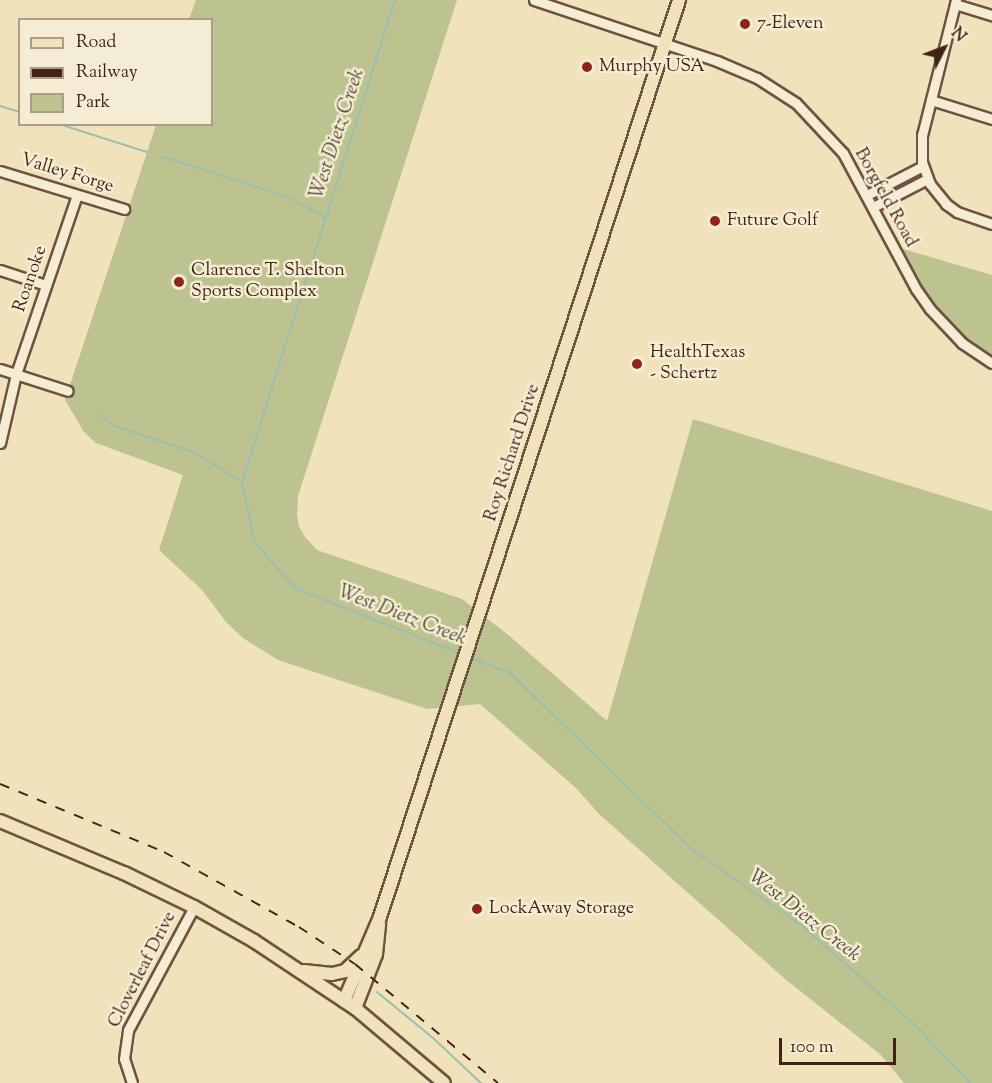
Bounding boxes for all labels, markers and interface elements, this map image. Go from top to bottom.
place label: 7-Eleven [757,13,824,35]
marker: 7-Eleven [738,17,752,31]
legend [18,18,213,126]
north arrow [914,18,974,78]
text: N [945,23,971,48]
text: Road [76,30,116,56]
place label: Murphy USA [599,56,705,78]
text: Railway [76,60,138,86]
marker: Murphy USA [580,60,594,74]
water label: West Dietz Creek [306,66,370,202]
text: Park [76,90,110,116]
street label: Borgfeld Road [849,145,921,251]
street label: Valley Forge [18,150,116,198]
place label: Future Golf [727,210,818,232]
marker: Future Golf [708,214,722,228]
street label: Roanoke [10,243,52,315]
place label: Clarence T. Shelton Sports Complex [191,261,345,304]
marker: Clarence T. Shelton Sports Complex [172,275,186,289]
place label: HealthTexas - Schertz [650,343,745,386]
marker: HealthTexas - Schertz [628,355,646,373]
street label: Roy Richard Drive [481,382,545,524]
water label: West Dietz Creek [334,581,470,651]
water label: West Dietz Creek [743,865,865,967]
place label: LockAway Storage [489,898,634,920]
marker: LockAway Storage [470,902,484,916]
street label: Cloverleaf Drive [104,908,182,1032]
scale bar [782,1026,899,1064]
text: 100 m [790,1035,834,1061]

